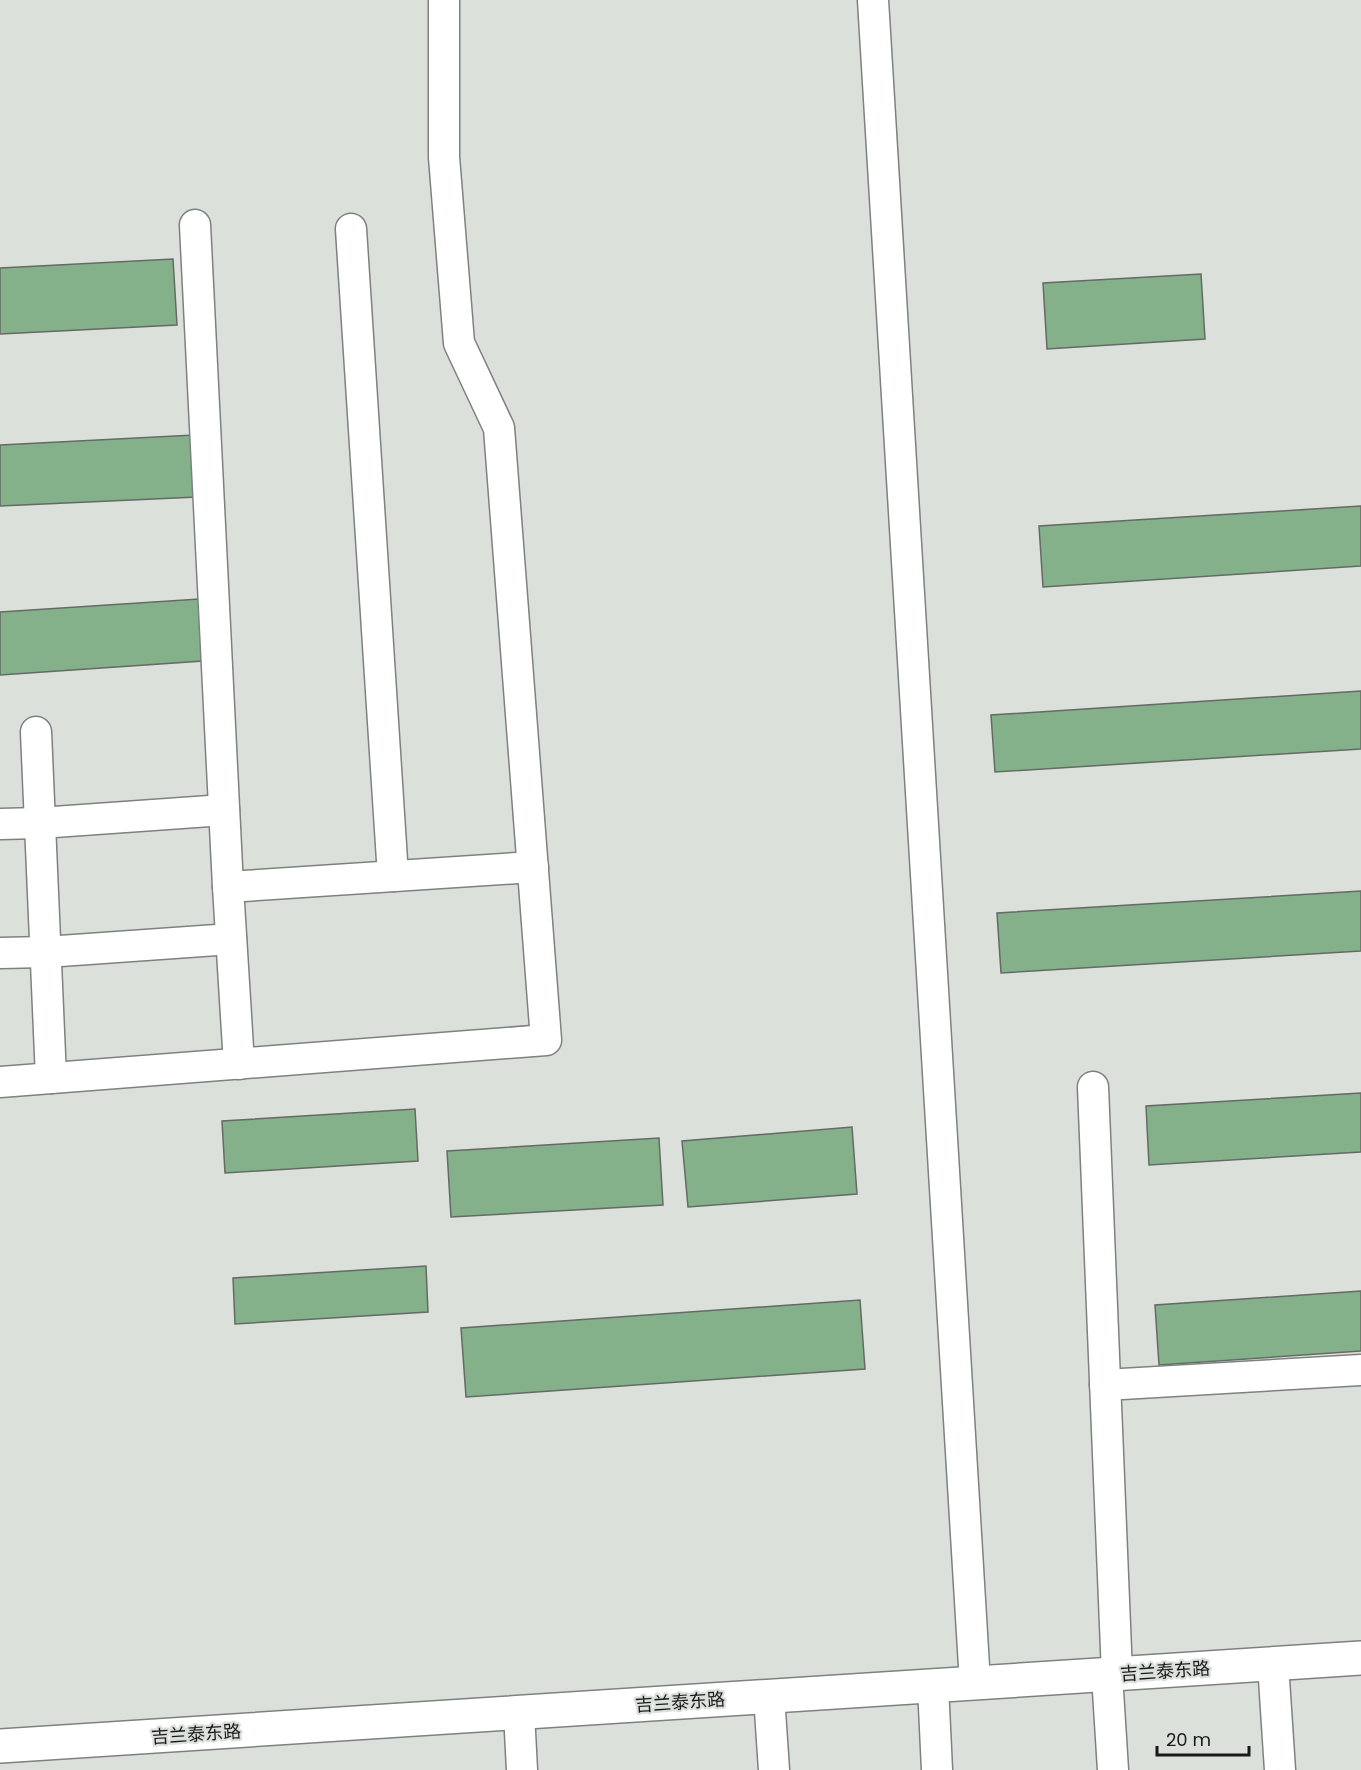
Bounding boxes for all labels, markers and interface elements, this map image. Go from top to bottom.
street label: 吉兰泰东路 [1119,1655,1211,1687]
street label: 吉兰泰东路 [634,1686,726,1718]
street label: 吉兰泰东路 [150,1718,242,1750]
scale bar [1157,1719,1248,1757]
text: 20 m [1166,1727,1211,1752]

